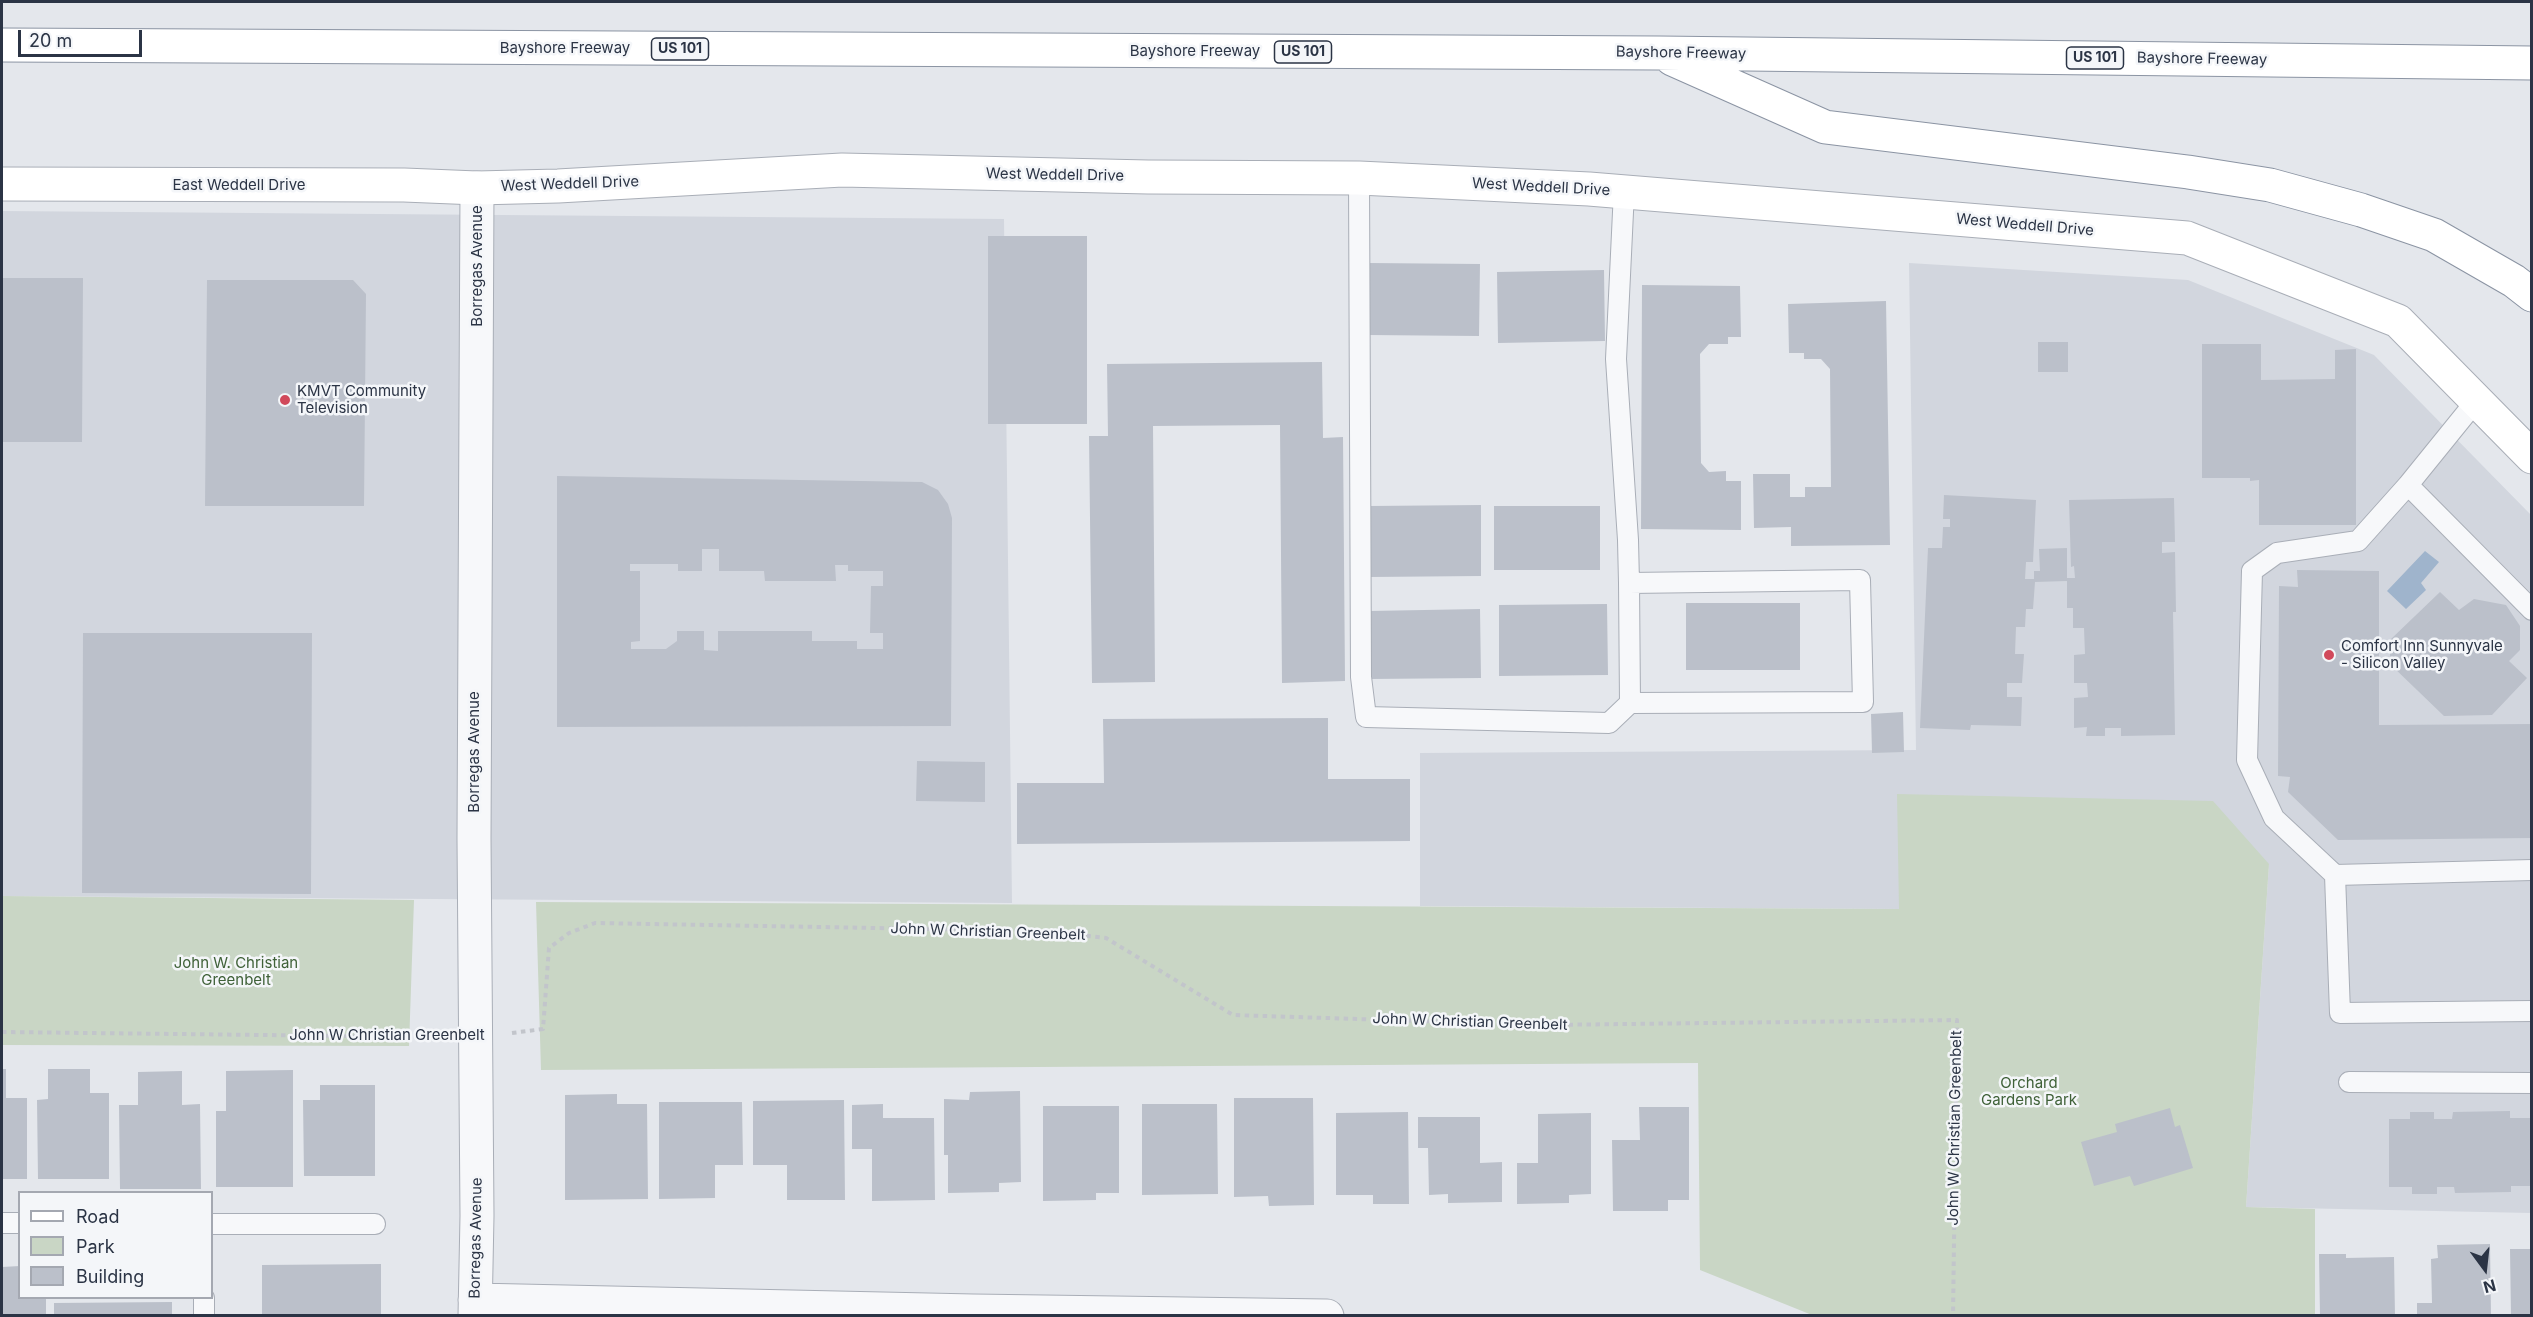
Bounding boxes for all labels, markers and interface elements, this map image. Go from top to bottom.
scale bar [21,18,146,56]
text: 20 m [29,30,72,51]
road number: US 101 [652,38,708,60]
street label: Bayshore Freeway [500,39,630,57]
road number: US 101 [1274,41,1332,63]
street label: Bayshore Freeway [1130,42,1260,60]
street label: Bayshore Freeway [1616,43,1746,63]
road number: US 101 [2066,47,2124,69]
street label: Bayshore Freeway [2137,49,2267,69]
street label: West Weddell Drive [986,165,1124,185]
street label: West Weddell Drive [501,173,639,195]
street label: West Weddell Drive [1471,174,1611,200]
street label: East Weddell Drive [172,176,306,194]
street label: Borregas Avenue [468,205,486,327]
street label: West Weddell Drive [1955,210,2095,240]
place label: KMVT Community Television [297,382,426,417]
marker: KMVT Community Television [278,393,292,407]
place label: Comfort Inn Sunnyvale - Silicon Valley [2341,637,2503,672]
marker: Comfort Inn Sunnyvale - Silicon Valley [2322,648,2336,662]
street label: Borregas Avenue [465,691,483,813]
street label: John W Christian Greenbelt [890,920,1086,944]
park label: John W. Christian Greenbelt [174,954,298,989]
street label: John W Christian Greenbelt [1372,1010,1568,1034]
street label: John W Christian Greenbelt [289,1026,485,1044]
street label: John W Christian Greenbelt [1944,1030,1966,1226]
park label: Orchard Gardens Park [1981,1074,2077,1109]
street label: Borregas Avenue [466,1177,486,1299]
legend [18,1191,213,1299]
text: Road [76,1206,119,1227]
text: Park [76,1236,115,1257]
north arrow [2455,1239,2515,1299]
text: Building [76,1266,144,1287]
text: N [2481,1275,2498,1298]

